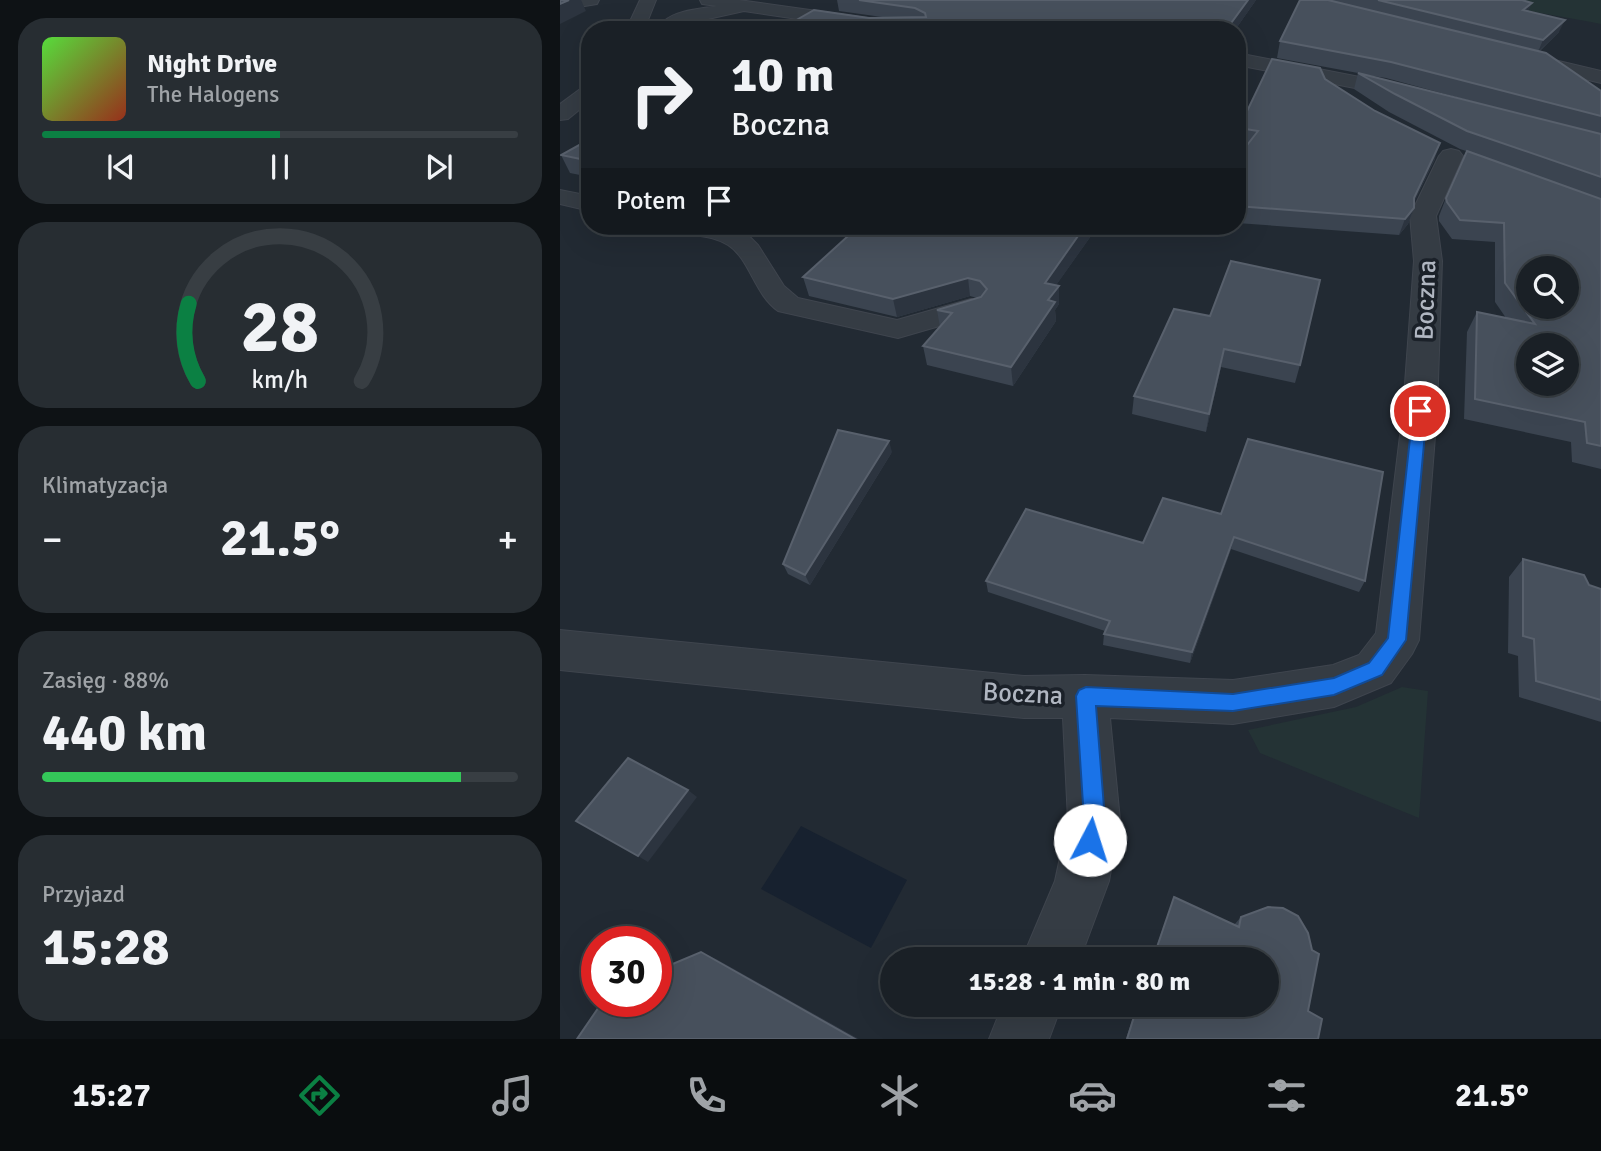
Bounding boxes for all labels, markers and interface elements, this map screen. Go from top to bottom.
text: 10 m [731,45,834,105]
text: Night Drive [147,48,277,80]
icon: right [616,49,707,140]
text: The Halogens [147,80,279,109]
text: Boczna [731,105,830,144]
icon: previous [102,148,140,186]
icon: pause [261,148,299,186]
icon: next [420,148,458,186]
icon: arrive [700,182,738,220]
text: Potem [616,185,686,217]
map controls [1516,256,1579,396]
button: search [1516,256,1579,319]
street label: Boczna [1409,259,1443,341]
text: 28 [241,284,319,373]
button: layers [1516,333,1579,396]
text: km/h [252,364,308,395]
pin [1390,381,1450,441]
icon: arrive [1401,392,1439,430]
text: Klimatyzacja [42,471,168,500]
text: 21.5° [220,506,340,570]
text: − [42,516,63,563]
text: + [497,516,518,563]
text: Zasięg · 88% [42,666,169,695]
street label: Boczna [982,676,1064,712]
text: 440 km [42,701,207,765]
position arrow [1053,803,1127,877]
text: Przyjazd [42,880,125,909]
text: 15:28 [42,915,170,979]
speed limit sign: 30 [581,926,672,1017]
text: 15:28 · 1 min · 80 m [969,966,1190,998]
icon: directions [295,1071,344,1120]
icon: music [488,1071,537,1120]
icon: phone [682,1071,731,1120]
icon: climate [875,1071,924,1120]
icon: car [1068,1071,1117,1120]
icon: filters [1262,1071,1311,1120]
text: 15:27 [72,1076,151,1115]
text: 21.5° [1455,1076,1529,1115]

